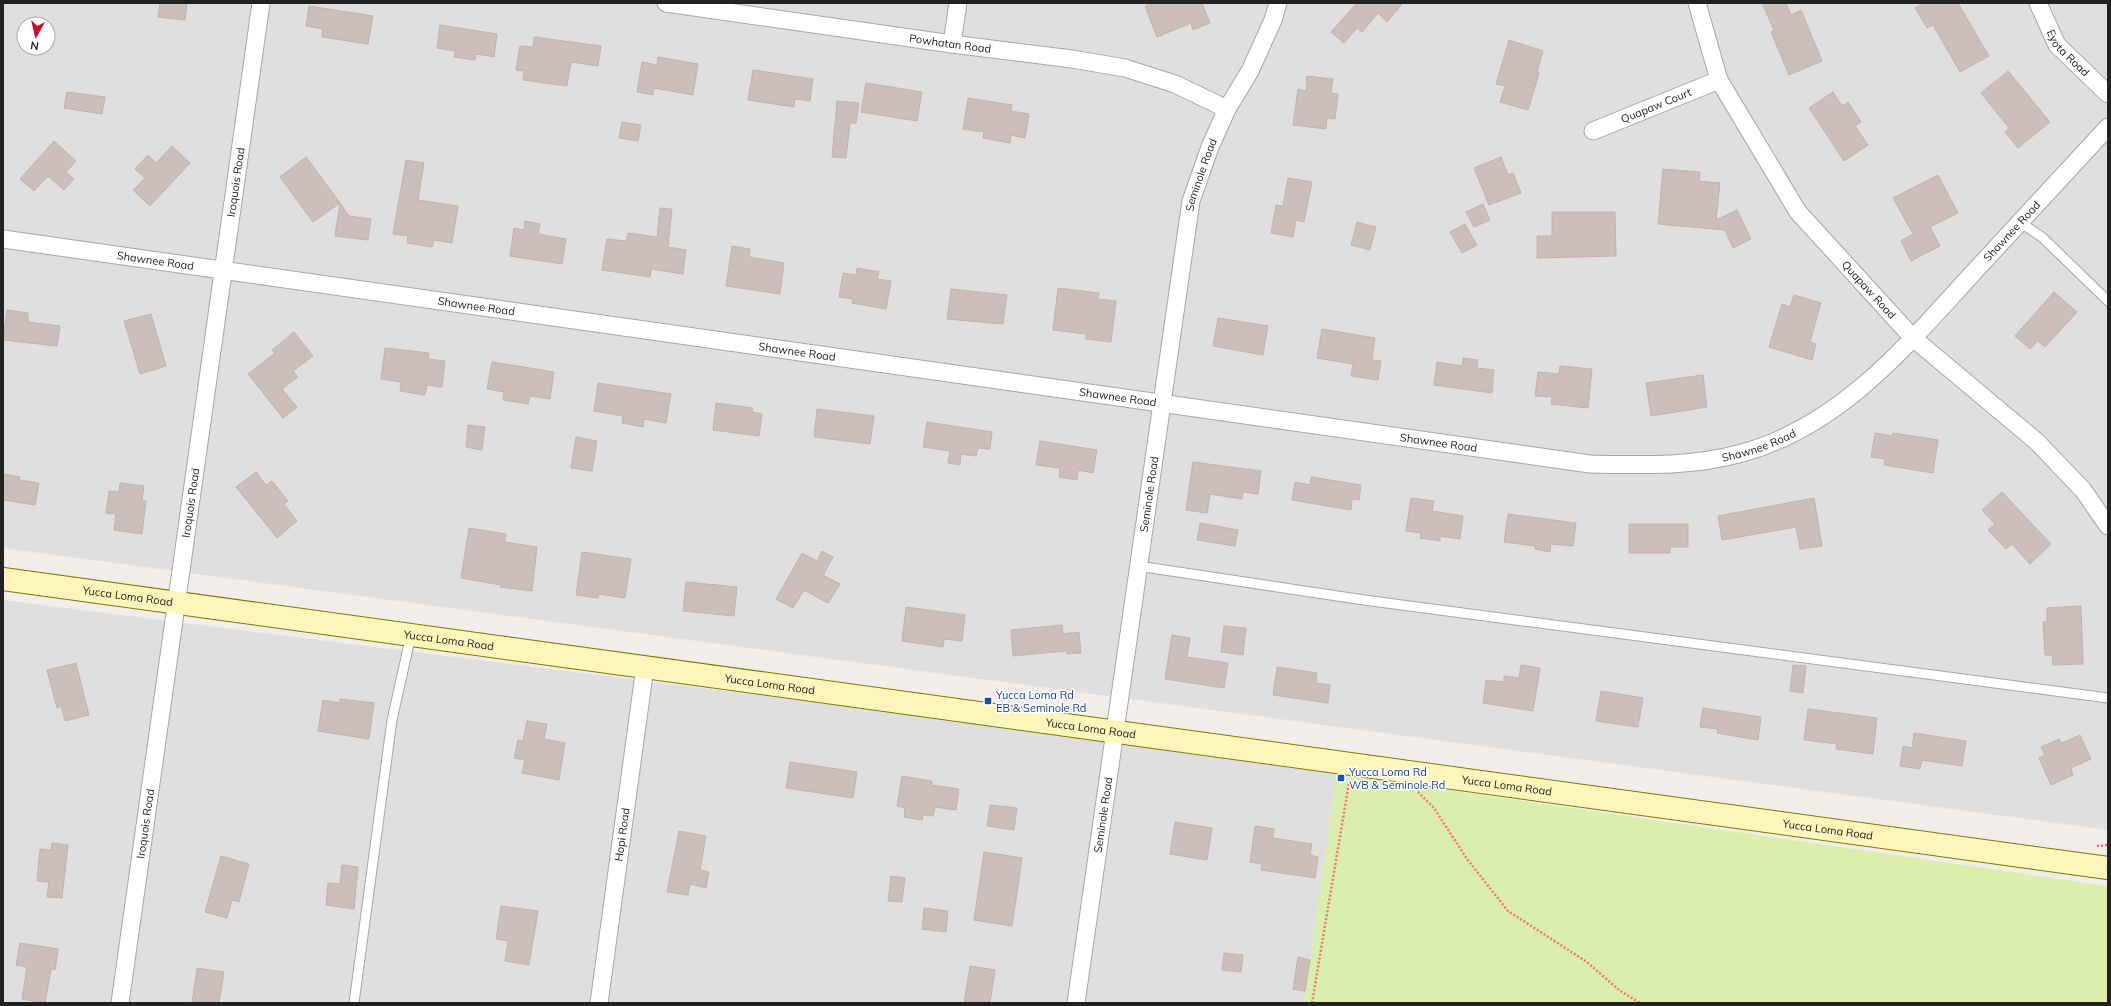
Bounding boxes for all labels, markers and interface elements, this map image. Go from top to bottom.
north arrow [16,16,56,56]
street label: Eyota Road [2044,27,2092,79]
street label: Powhatan Road [908,31,992,56]
text: N [30,38,40,53]
street label: Quapaw Court [1619,85,1694,126]
street label: Seminole Road [1183,136,1220,212]
street label: Iroquois Road [224,146,248,218]
street label: Shawnee Road [1980,198,2043,264]
street label: Shawnee Road [116,248,195,273]
street label: Quapaw Road [1839,258,1899,322]
street label: Shawnee Road [437,294,516,318]
street label: Shawnee Road [758,339,837,364]
street label: Shawnee Road [1078,385,1157,409]
street label: Shawnee Road [1720,426,1798,465]
street label: Shawnee Road [1399,430,1478,455]
street label: Seminole Road [1137,455,1161,533]
street label: Iroquois Road [179,467,202,539]
street label: Yucca Loma Road [81,583,174,609]
street label: Yucca Loma Road [402,627,495,653]
street label: Yucca Loma Road [723,671,816,697]
place label: Yucca Loma Rd EB & Seminole Rd [995,688,1086,715]
marker: Yucca Loma Rd EB & Seminole Rd [983,696,993,706]
street label: Yucca Loma Road [1044,715,1137,741]
place label: Yucca Loma Rd WB & Seminole Rd [1348,765,1445,792]
street label: Yucca Loma Road [1460,772,1553,799]
marker: Yucca Loma Rd WB & Seminole Rd [1336,773,1346,783]
street label: Seminole Road [1091,776,1115,854]
street label: Iroquois Road [133,788,157,860]
street label: Hopi Road [611,807,633,862]
street label: Yucca Loma Road [1781,816,1874,843]

